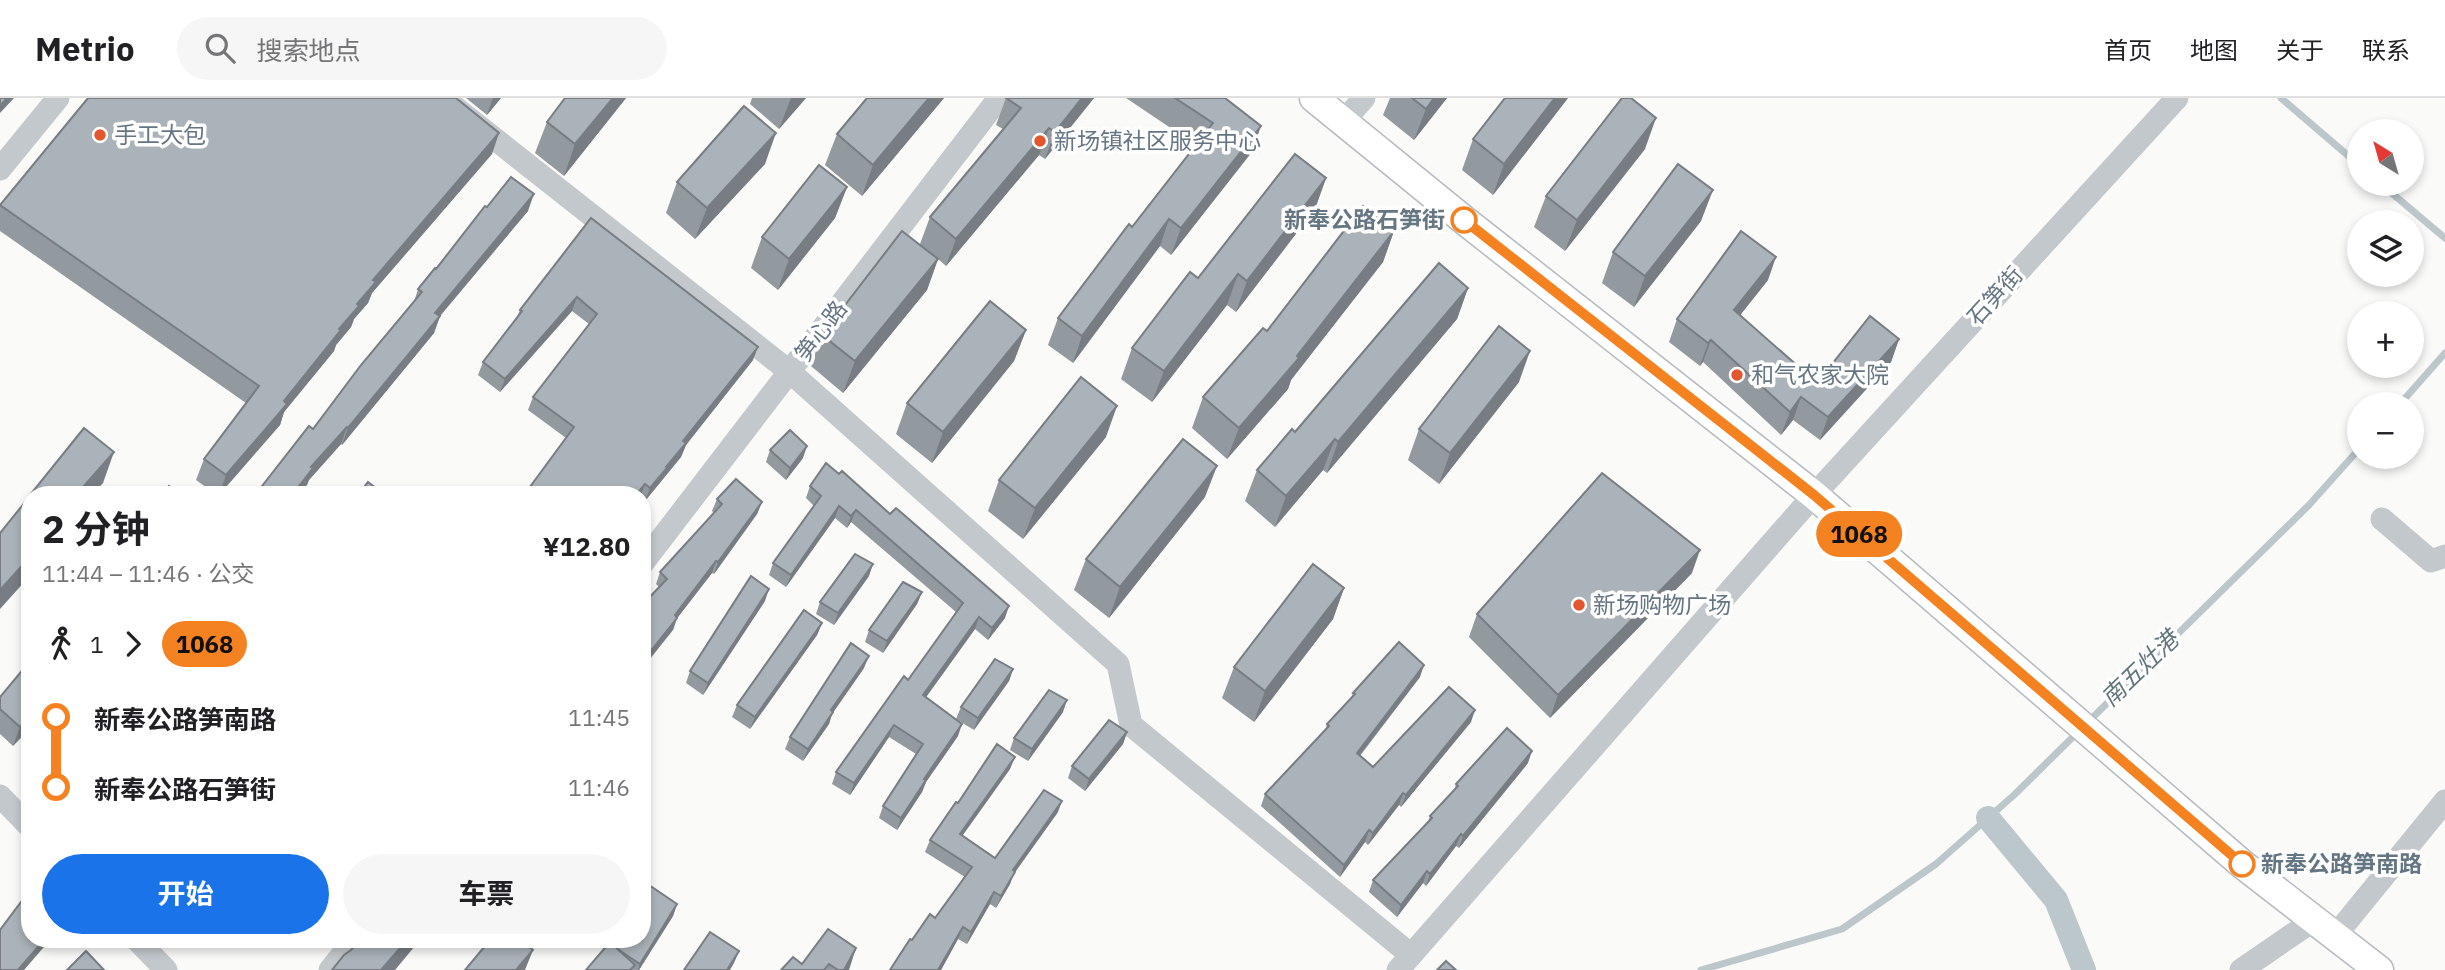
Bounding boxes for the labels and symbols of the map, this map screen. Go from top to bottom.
place label: 手工大包 [114,119,206,149]
north arrow [2347,119,2424,196]
place label: 新场镇社区服务中心 [1054,125,1261,155]
marker: 手工大包 [92,127,108,143]
marker: 新场镇社区服务中心 [1032,133,1048,149]
place label: 新奉公路石笋街 [1284,204,1445,234]
marker: 新奉公路石笋街 [1451,207,1477,233]
street label: 石笋街 [1960,260,2028,331]
street label: 笋心路 [787,294,853,367]
place label: 和气农家大院 [1751,359,1889,389]
marker: 和气农家大院 [1729,367,1745,383]
line badge: 1068 [1810,511,1908,557]
place label: 新场购物广场 [1593,589,1731,619]
marker: 新场购物广场 [1571,597,1587,613]
water label: 南五灶港 [2094,621,2187,713]
place label: 新奉公路笋南路 [2261,848,2422,878]
marker: 新奉公路笋南路 [2229,851,2255,877]

